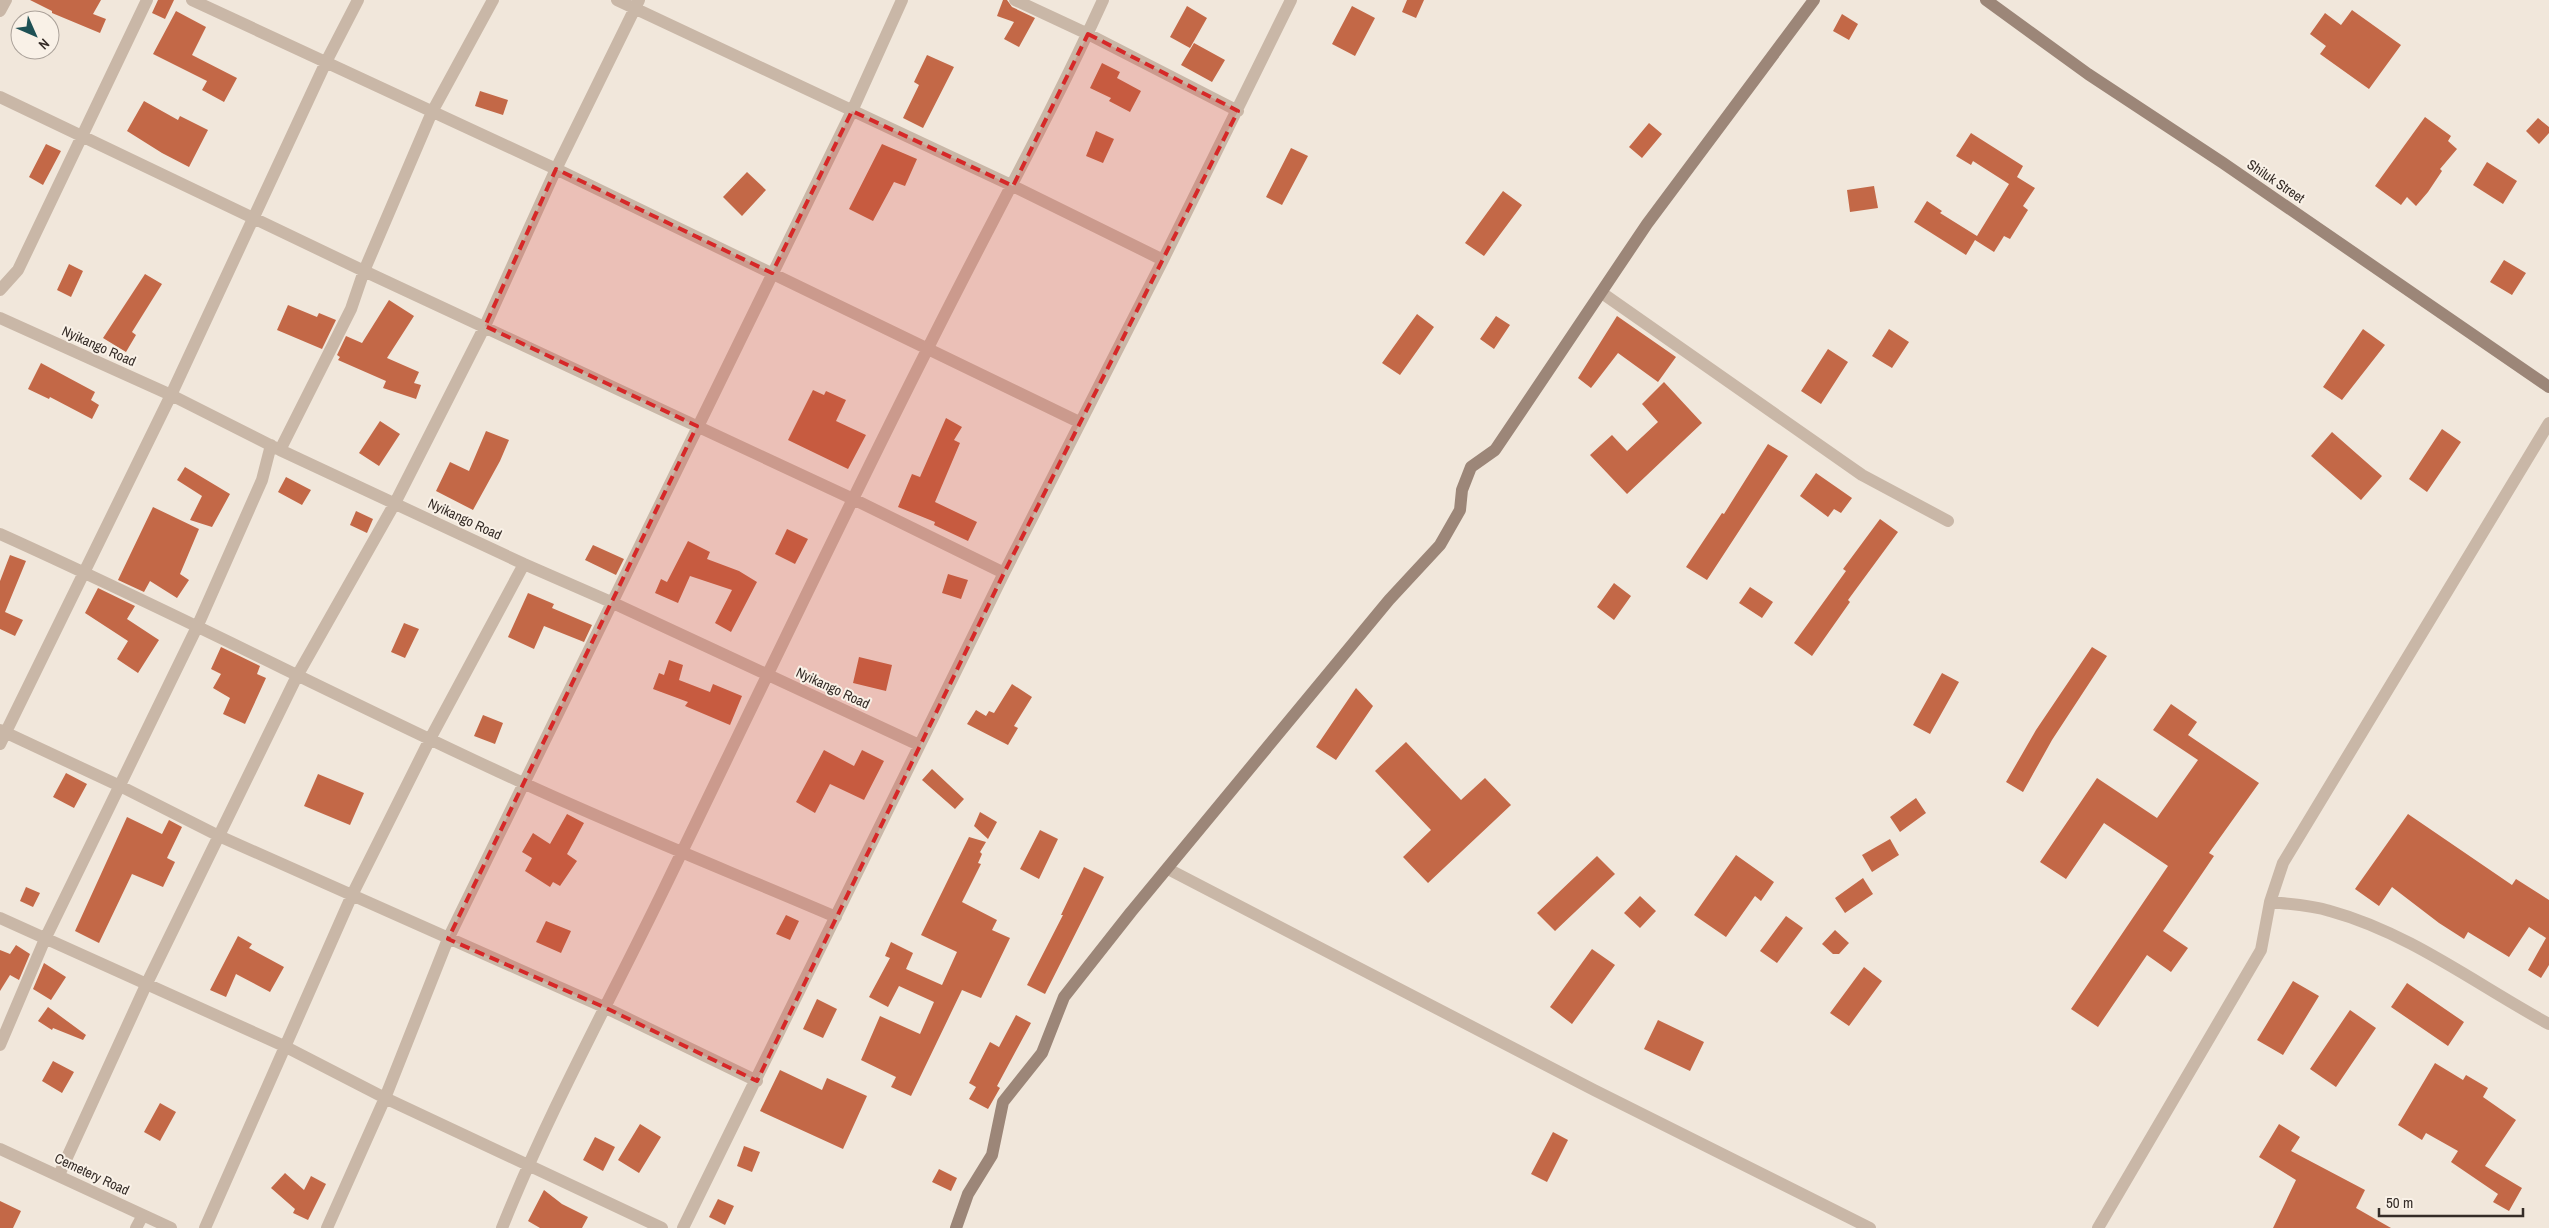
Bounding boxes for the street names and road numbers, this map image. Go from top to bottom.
street label: Shiluk Street [2244,155,2308,207]
street label: Nyikango Road [59,322,139,370]
street label: Nyikango Road [425,494,505,544]
street label: Nyikango Road [793,663,873,713]
street label: Cemetery Road [52,1149,132,1199]

